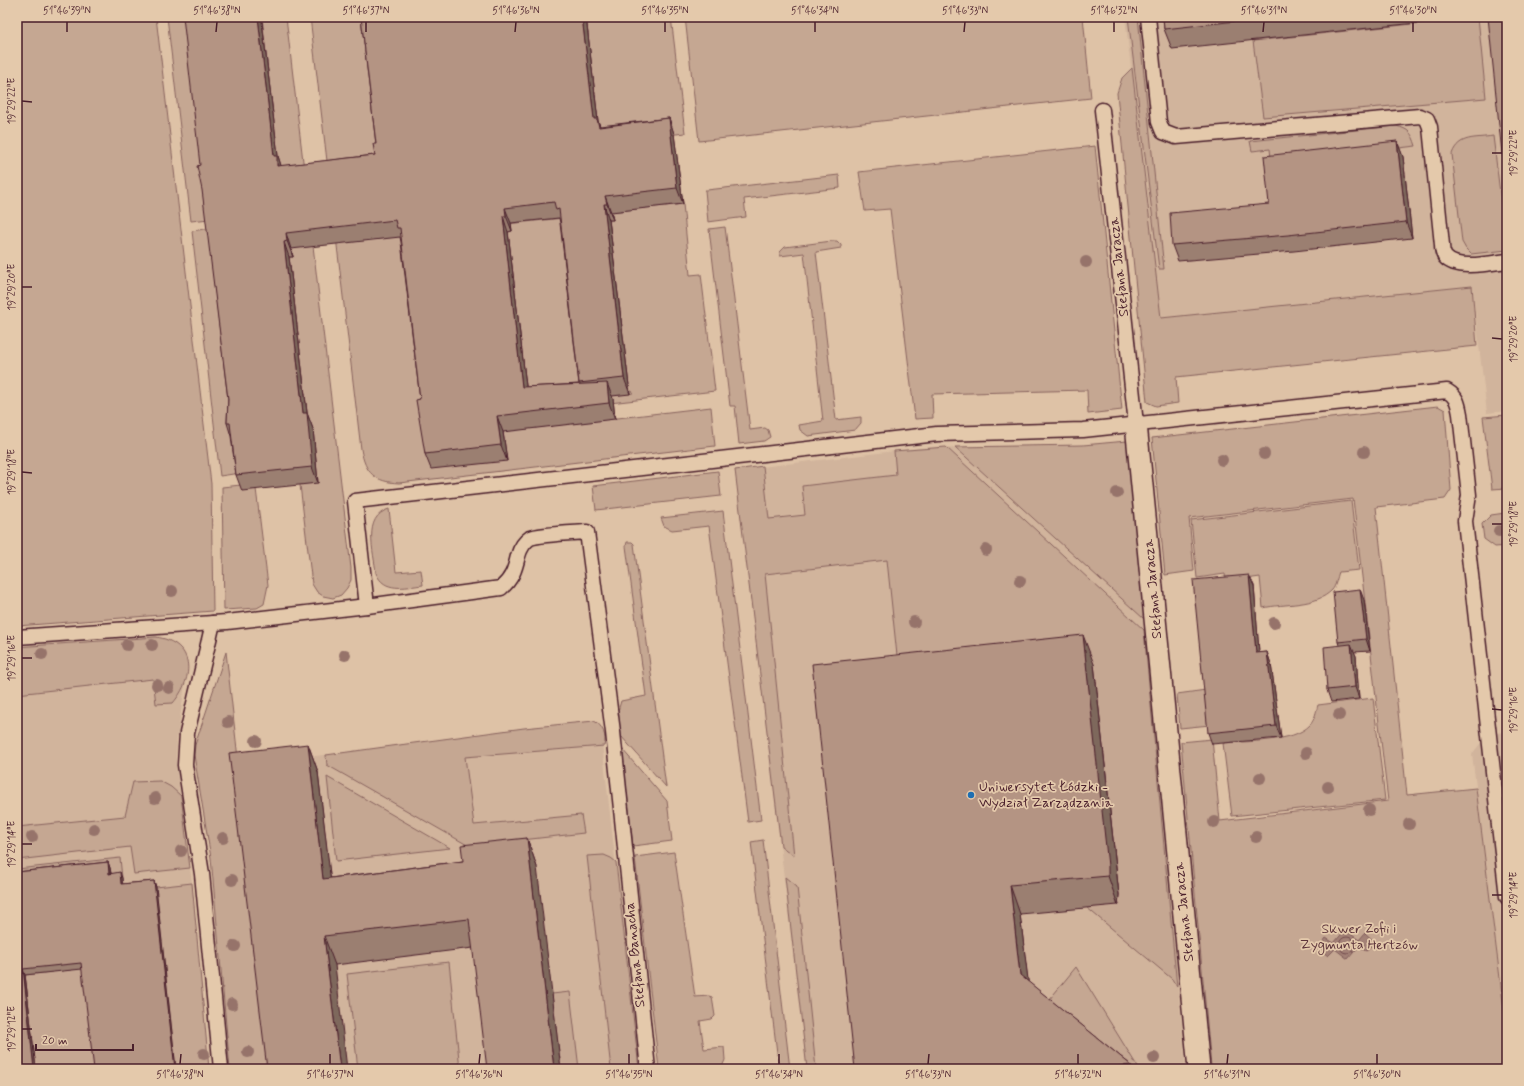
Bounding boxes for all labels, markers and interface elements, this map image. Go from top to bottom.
text: 51°46'39"N [43,4,91,18]
text: 51°46'38"N [193,4,241,18]
text: 51°46'37"N [343,4,390,18]
text: 51°46'36"N [492,4,540,18]
text: 51°46'35"N [641,4,689,18]
text: 51°46'34"N [791,4,839,18]
text: 51°46'33"N [942,4,988,18]
text: 51°46'32"N [1090,4,1138,18]
text: 51°46'31"N [1241,4,1287,18]
text: 51°46'30"N [1389,4,1437,18]
text: 19°29'22"E [5,78,19,124]
text: 19°29'22"E [1507,130,1521,176]
street label: Stefana Jaracza [1105,216,1133,318]
text: 19°29'20"E [5,263,19,310]
text: 19°29'20"E [1507,315,1521,362]
text: 19°29'18"E [5,449,19,495]
text: 19°29'18"E [1507,501,1521,547]
street label: Stefana Jaracza [1140,538,1166,640]
text: 19°29'16"E [5,635,19,681]
text: 19°29'16"E [1507,687,1521,733]
place label: Uniwersytet Łódzki - Wydział Zarządzania [979,778,1114,812]
marker: Uniwersytet Łódzki - Wydział Zarządzania [966,790,976,800]
text: 19°29'14"E [5,820,19,867]
street label: Stefana Jaracza [1170,861,1198,963]
text: 19°29'14"E [1507,871,1521,918]
street label: Stefana Banacha [621,902,649,1008]
park label: Skwer Zofii i Zygmunta Hertzów [1300,920,1418,955]
text: 19°29'12"E [5,1006,19,1052]
scale bar [36,1026,133,1052]
text: 20 m [42,1033,68,1049]
text: 51°46'38"N [156,1068,204,1082]
text: 51°46'37"N [307,1068,354,1082]
text: 51°46'36"N [455,1068,503,1082]
text: 51°46'35"N [605,1068,653,1082]
text: 51°46'34"N [755,1068,803,1082]
text: 51°46'33"N [905,1068,951,1082]
text: 51°46'32"N [1054,1068,1102,1082]
text: 51°46'31"N [1204,1068,1250,1082]
text: 51°46'30"N [1353,1068,1401,1082]

